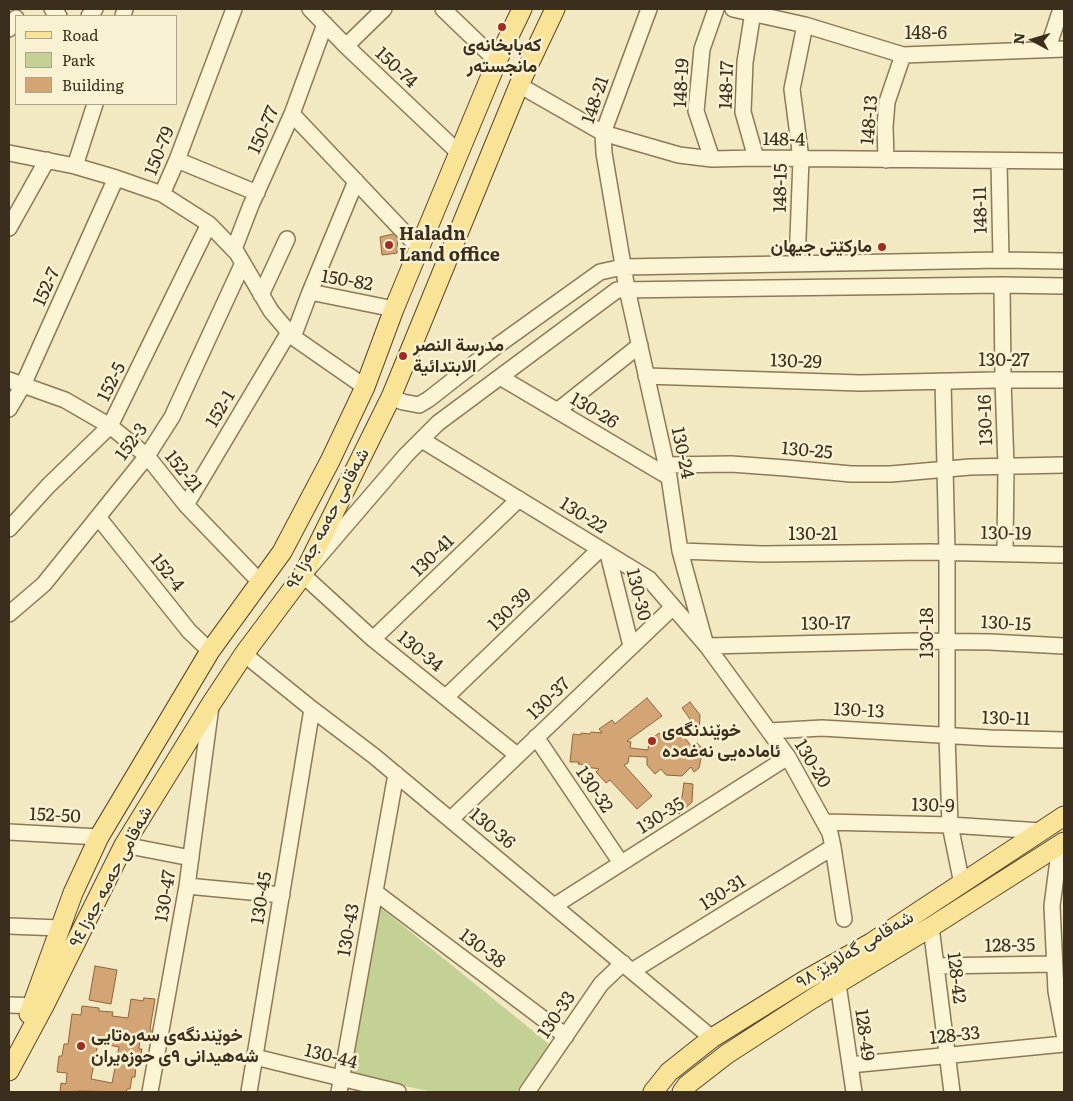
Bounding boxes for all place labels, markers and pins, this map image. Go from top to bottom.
marker: کەبابخانەی مانجستەر [496,21,508,33]
place label: کەبابخانەی مانجستەر [463,35,541,78]
place label: Haladn Land office [399,224,500,266]
place label: ماركێتی جیھان [771,236,872,258]
marker: Haladn Land office [383,239,395,251]
marker: ماركێتی جیھان [876,241,888,253]
place label: مدرسة النصر الابتدائية [413,335,504,378]
marker: مدرسة النصر الابتدائية [397,350,409,362]
place label: خوێندنگەی ئامادەیی نەغەدە [662,720,781,762]
marker: خوێندنگەی ئامادەیی نەغەدە [646,735,658,747]
place label: خوێندنگەی سەرەتایی شەهیدانی ٩ی حوزەیران [91,1025,259,1068]
marker: خوێندنگەی سەرەتایی شەهیدانی ٩ی حوزەیران [75,1040,87,1052]

